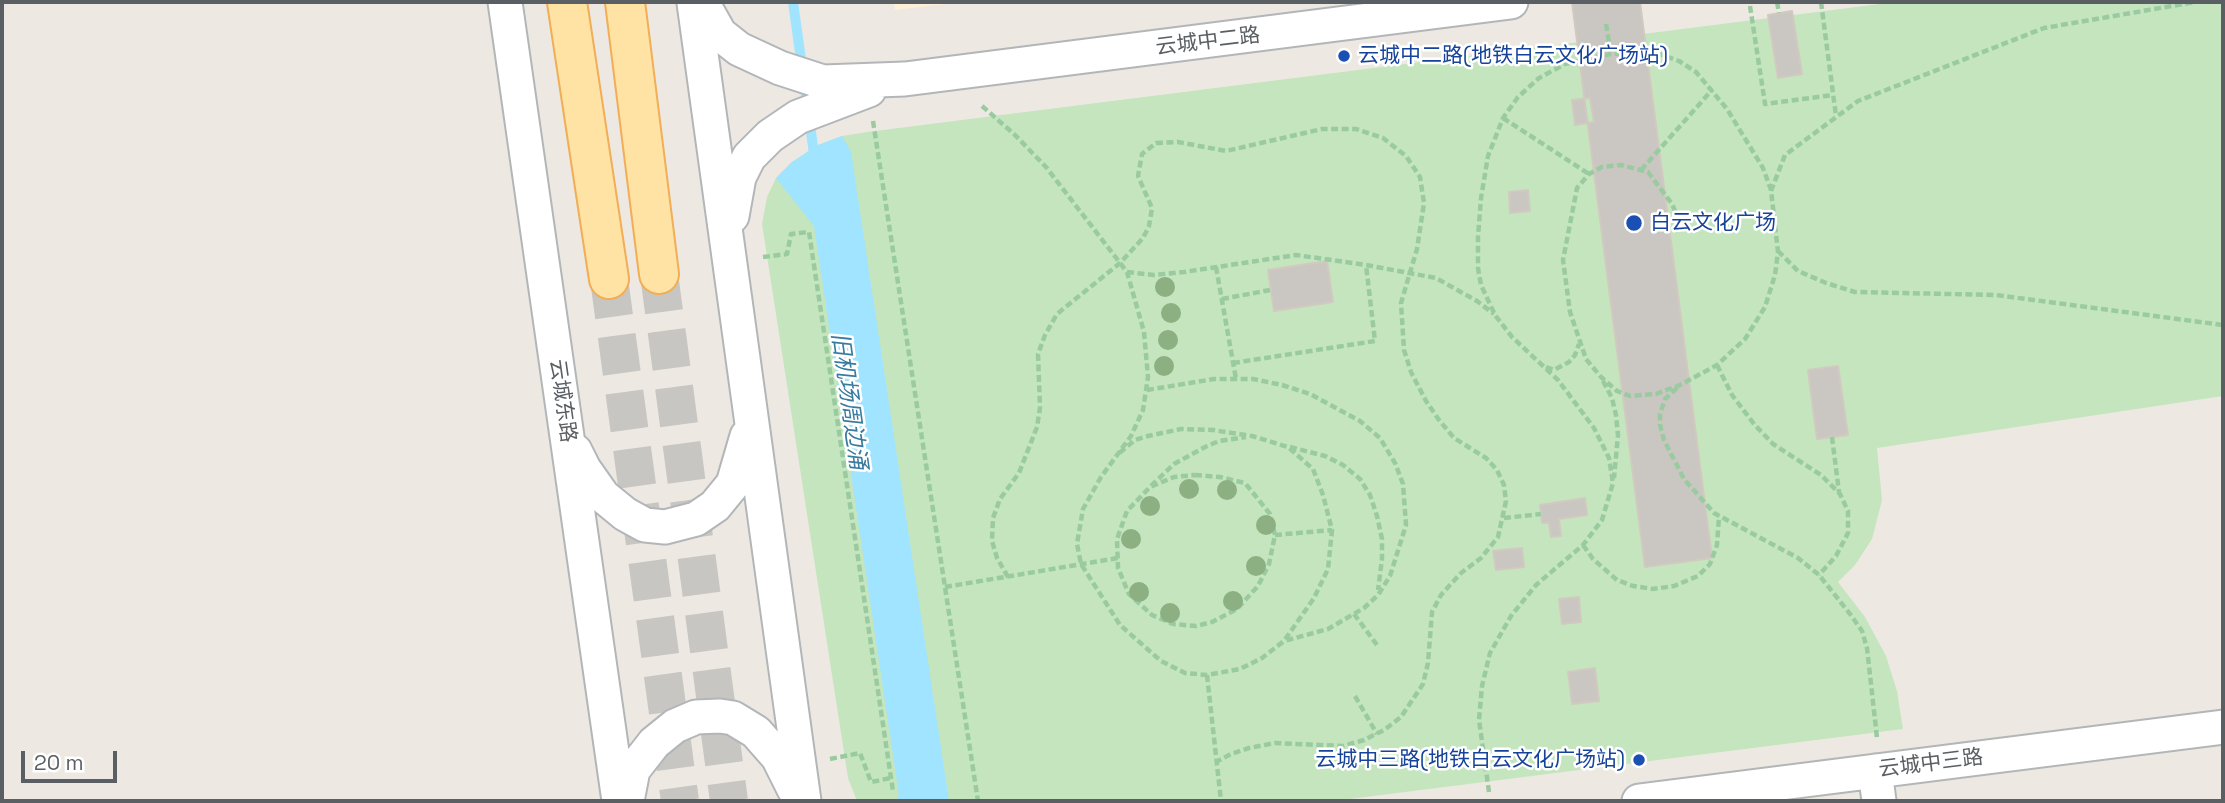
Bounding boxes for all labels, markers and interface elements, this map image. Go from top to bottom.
street label: 云城中二路 [1154,23,1262,61]
place label: 云城中二路(地铁白云文化广场站) [1358,43,1668,69]
marker: 云城中二路(地铁白云文化广场站) [1336,48,1352,64]
place label: 白云文化广场 [1650,210,1776,236]
marker: 白云文化广场 [1624,213,1644,233]
water label: 旧机场周边涌 [825,331,871,471]
street label: 云城东路 [544,358,580,444]
scale bar [24,736,121,780]
street label: 云城中三路 [1877,745,1985,783]
place label: 云城中三路(地铁白云文化广场站) [1315,747,1625,773]
text: 20 m [34,749,84,776]
marker: 云城中三路(地铁白云文化广场站) [1631,752,1647,768]

